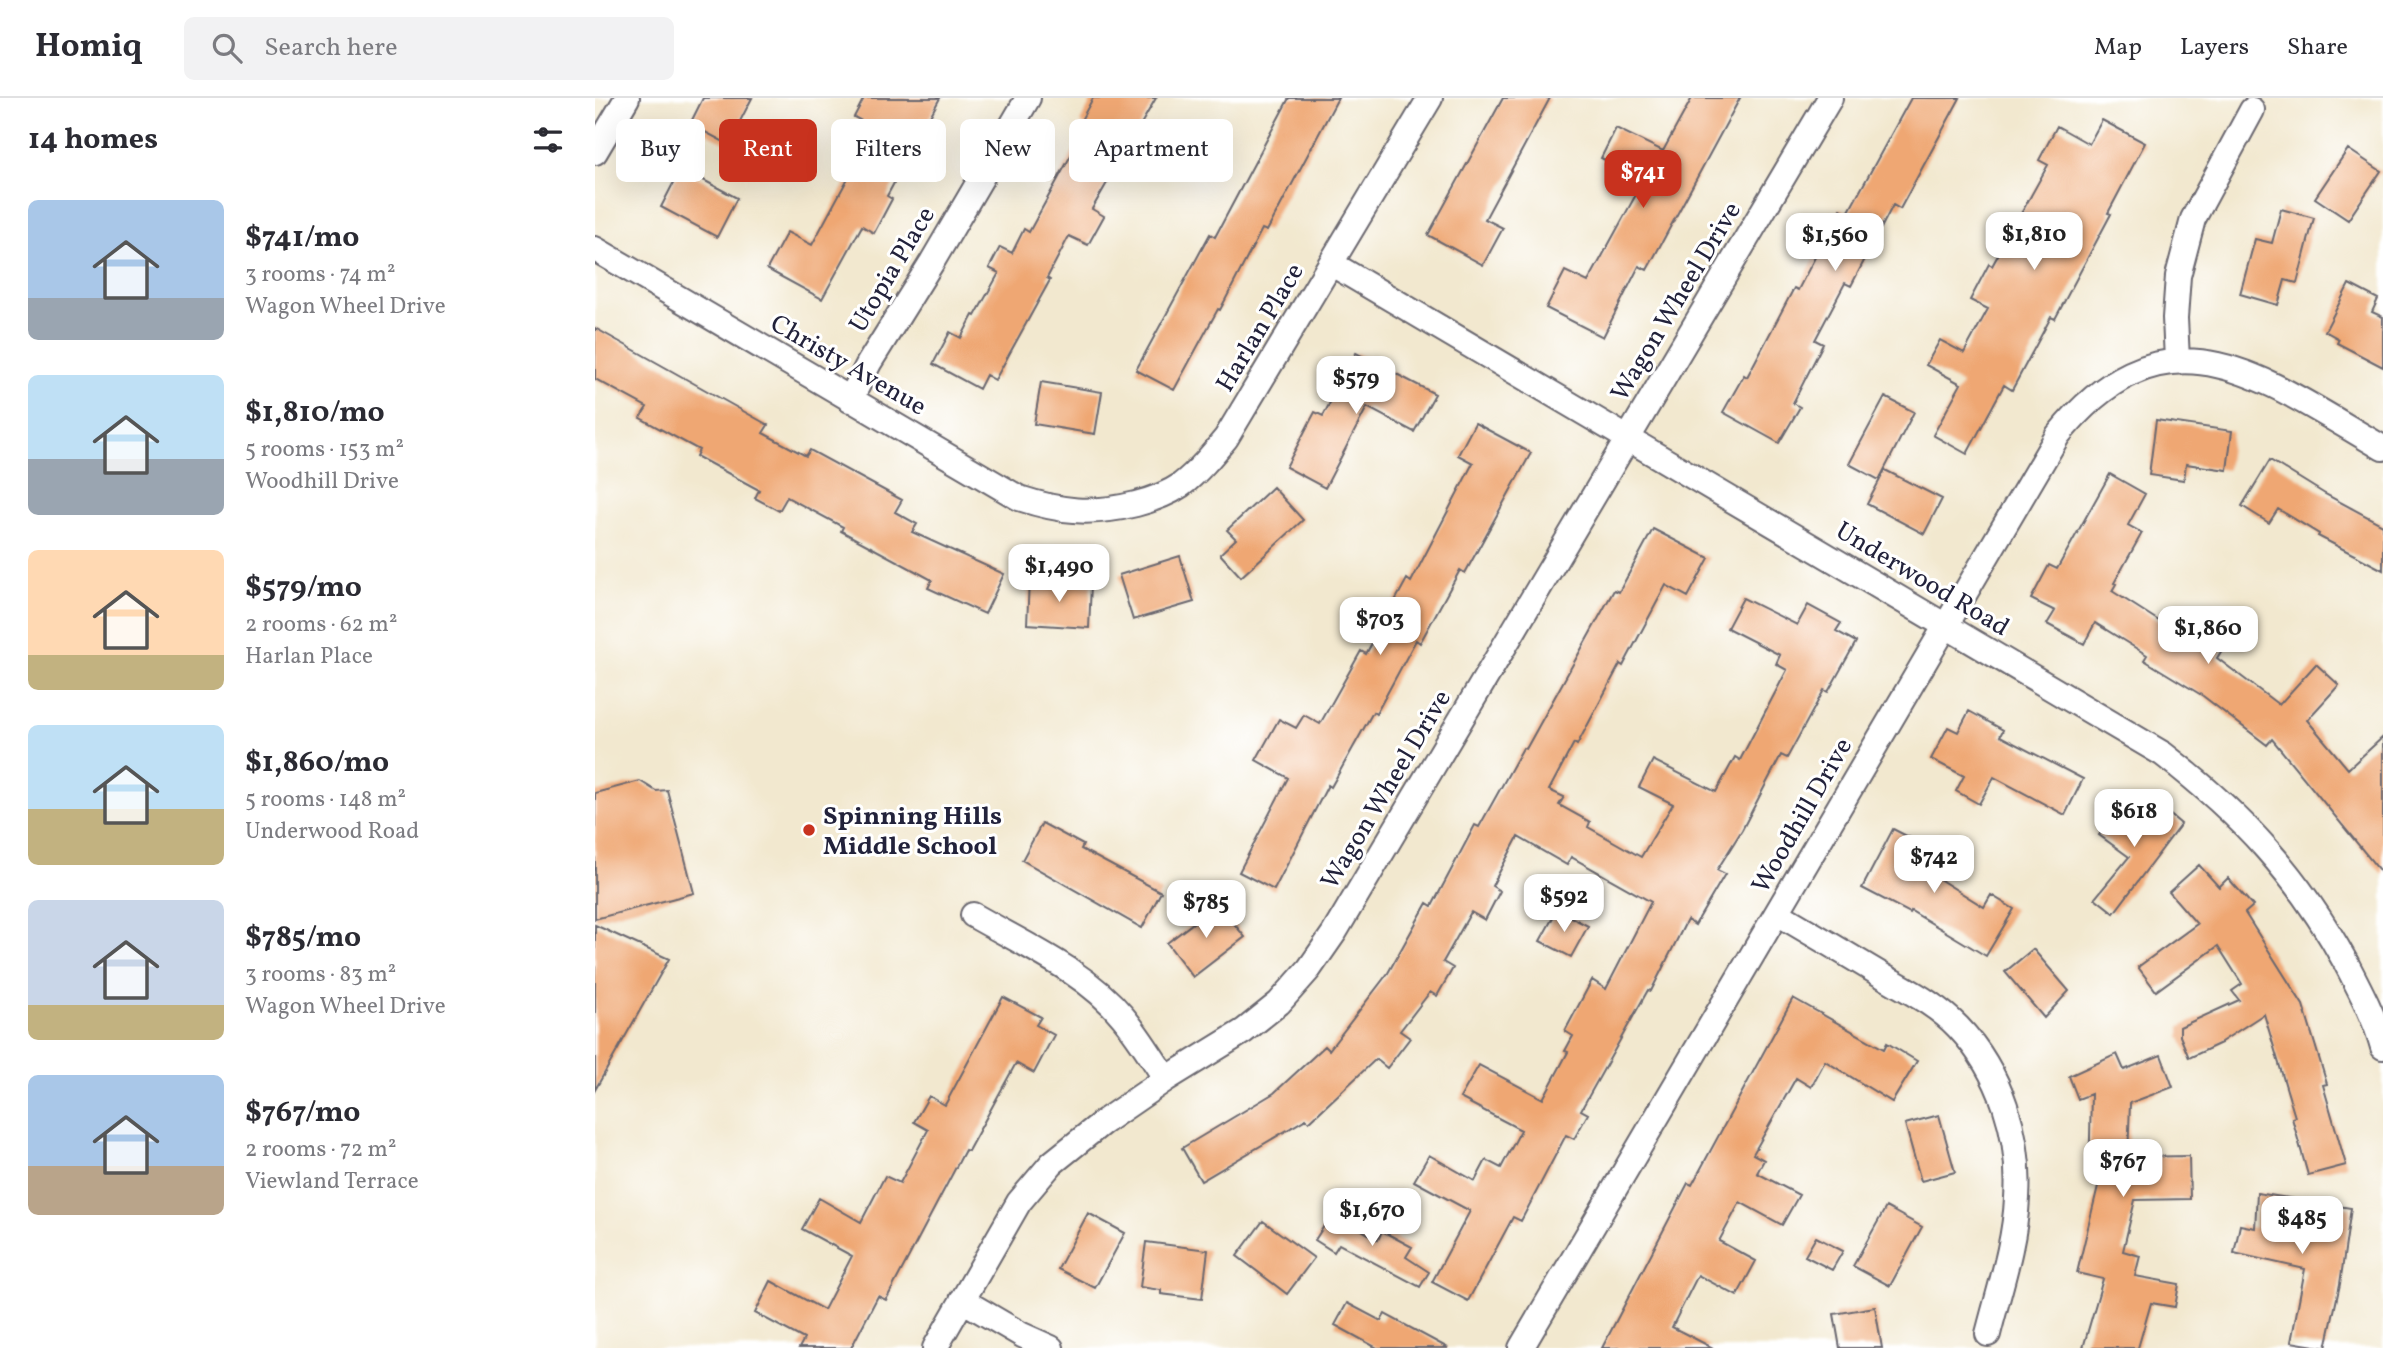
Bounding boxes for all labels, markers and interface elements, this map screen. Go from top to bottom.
search box [184,17,674,80]
text: Homiq [35,25,142,71]
icon: search [208,29,246,67]
text: Search here [264,30,397,66]
text: Map [2094,31,2142,65]
text: Layers [2180,31,2249,65]
text: Share [2287,31,2348,65]
text: 14 homes [28,119,158,161]
chip: Buy [616,119,705,182]
chip: Rent [719,119,817,182]
chip: Filters [831,119,946,182]
chip: New [960,119,1055,182]
chip: Apartment [1069,119,1233,182]
icon: filters [529,121,567,159]
pin: $741 [1602,150,1684,210]
text: $741 [1620,157,1666,189]
street label: Wagon Wheel Drive [1603,196,1751,408]
street label: Utopia Place [841,200,944,340]
pin: $1,810 [1977,212,2091,272]
pin: $1,560 [1778,214,1892,273]
text: $741/mo [245,217,359,259]
text: $1,810 [2002,219,2066,251]
text: $1,560 [1802,220,1868,252]
icon: home [84,228,168,312]
street label: Harlan Place [1208,257,1313,399]
text: 3 rooms · 74 m² [245,259,395,291]
text: Wagon Wheel Drive [245,291,446,323]
street label: Christy Avenue [763,306,933,425]
pin: $579 [1315,356,1397,416]
text: $579 [1332,363,1380,395]
text: $1,810/mo [245,392,385,434]
icon: home [84,403,168,487]
text: 5 rooms · 153 m² [245,434,404,466]
text: Woodhill Drive [245,466,399,498]
street label: Underwood Road [1828,514,2016,646]
pin: $1,490 [1002,545,1116,604]
text: $1,490 [1024,551,1094,583]
text: $579/mo [245,567,362,609]
icon: home [84,578,168,662]
pin: $703 [1339,598,1421,657]
text: $703 [1356,604,1404,636]
pin: $1,860 [2151,606,2265,666]
text: 2 rooms · 62 m² [245,609,397,641]
text: $1,860 [2174,613,2242,645]
text: Harlan Place [245,641,373,673]
street label: Wagon Wheel Drive [1313,684,1461,896]
street label: Woodhill Drive [1744,732,1862,900]
text: $1,860/mo [245,742,389,784]
icon: home [84,753,168,837]
text: 5 rooms · 148 m² [245,784,406,816]
pin: $618 [2093,790,2175,849]
text: $618 [2110,796,2158,828]
place label: Spinning Hills Middle School [823,799,1002,865]
text: Underwood Road [245,816,419,848]
marker: Spinning Hills Middle School [801,822,817,838]
pin: $742 [1893,836,1975,895]
text: $742 [1910,842,1958,874]
pin: $592 [1523,874,1605,934]
pin: $785 [1165,880,1247,940]
text: $592 [1540,881,1588,913]
text: $785 [1183,887,1229,919]
text: $785/mo [245,917,361,959]
icon: home [84,928,168,1012]
text: 3 rooms · 83 m² [245,959,396,991]
text: Wagon Wheel Drive [245,991,446,1023]
text: $767/mo [245,1092,360,1134]
icon: home [84,1103,168,1187]
text: 2 rooms · 72 m² [245,1134,396,1166]
pin: $767 [2082,1140,2164,1199]
text: $767 [2099,1146,2147,1178]
text: Viewland Terrace [245,1166,419,1198]
pin: $1,670 [1315,1188,1429,1248]
text: $1,670 [1339,1195,1405,1227]
pin: $485 [2261,1196,2343,1256]
text: $485 [2277,1203,2327,1235]

